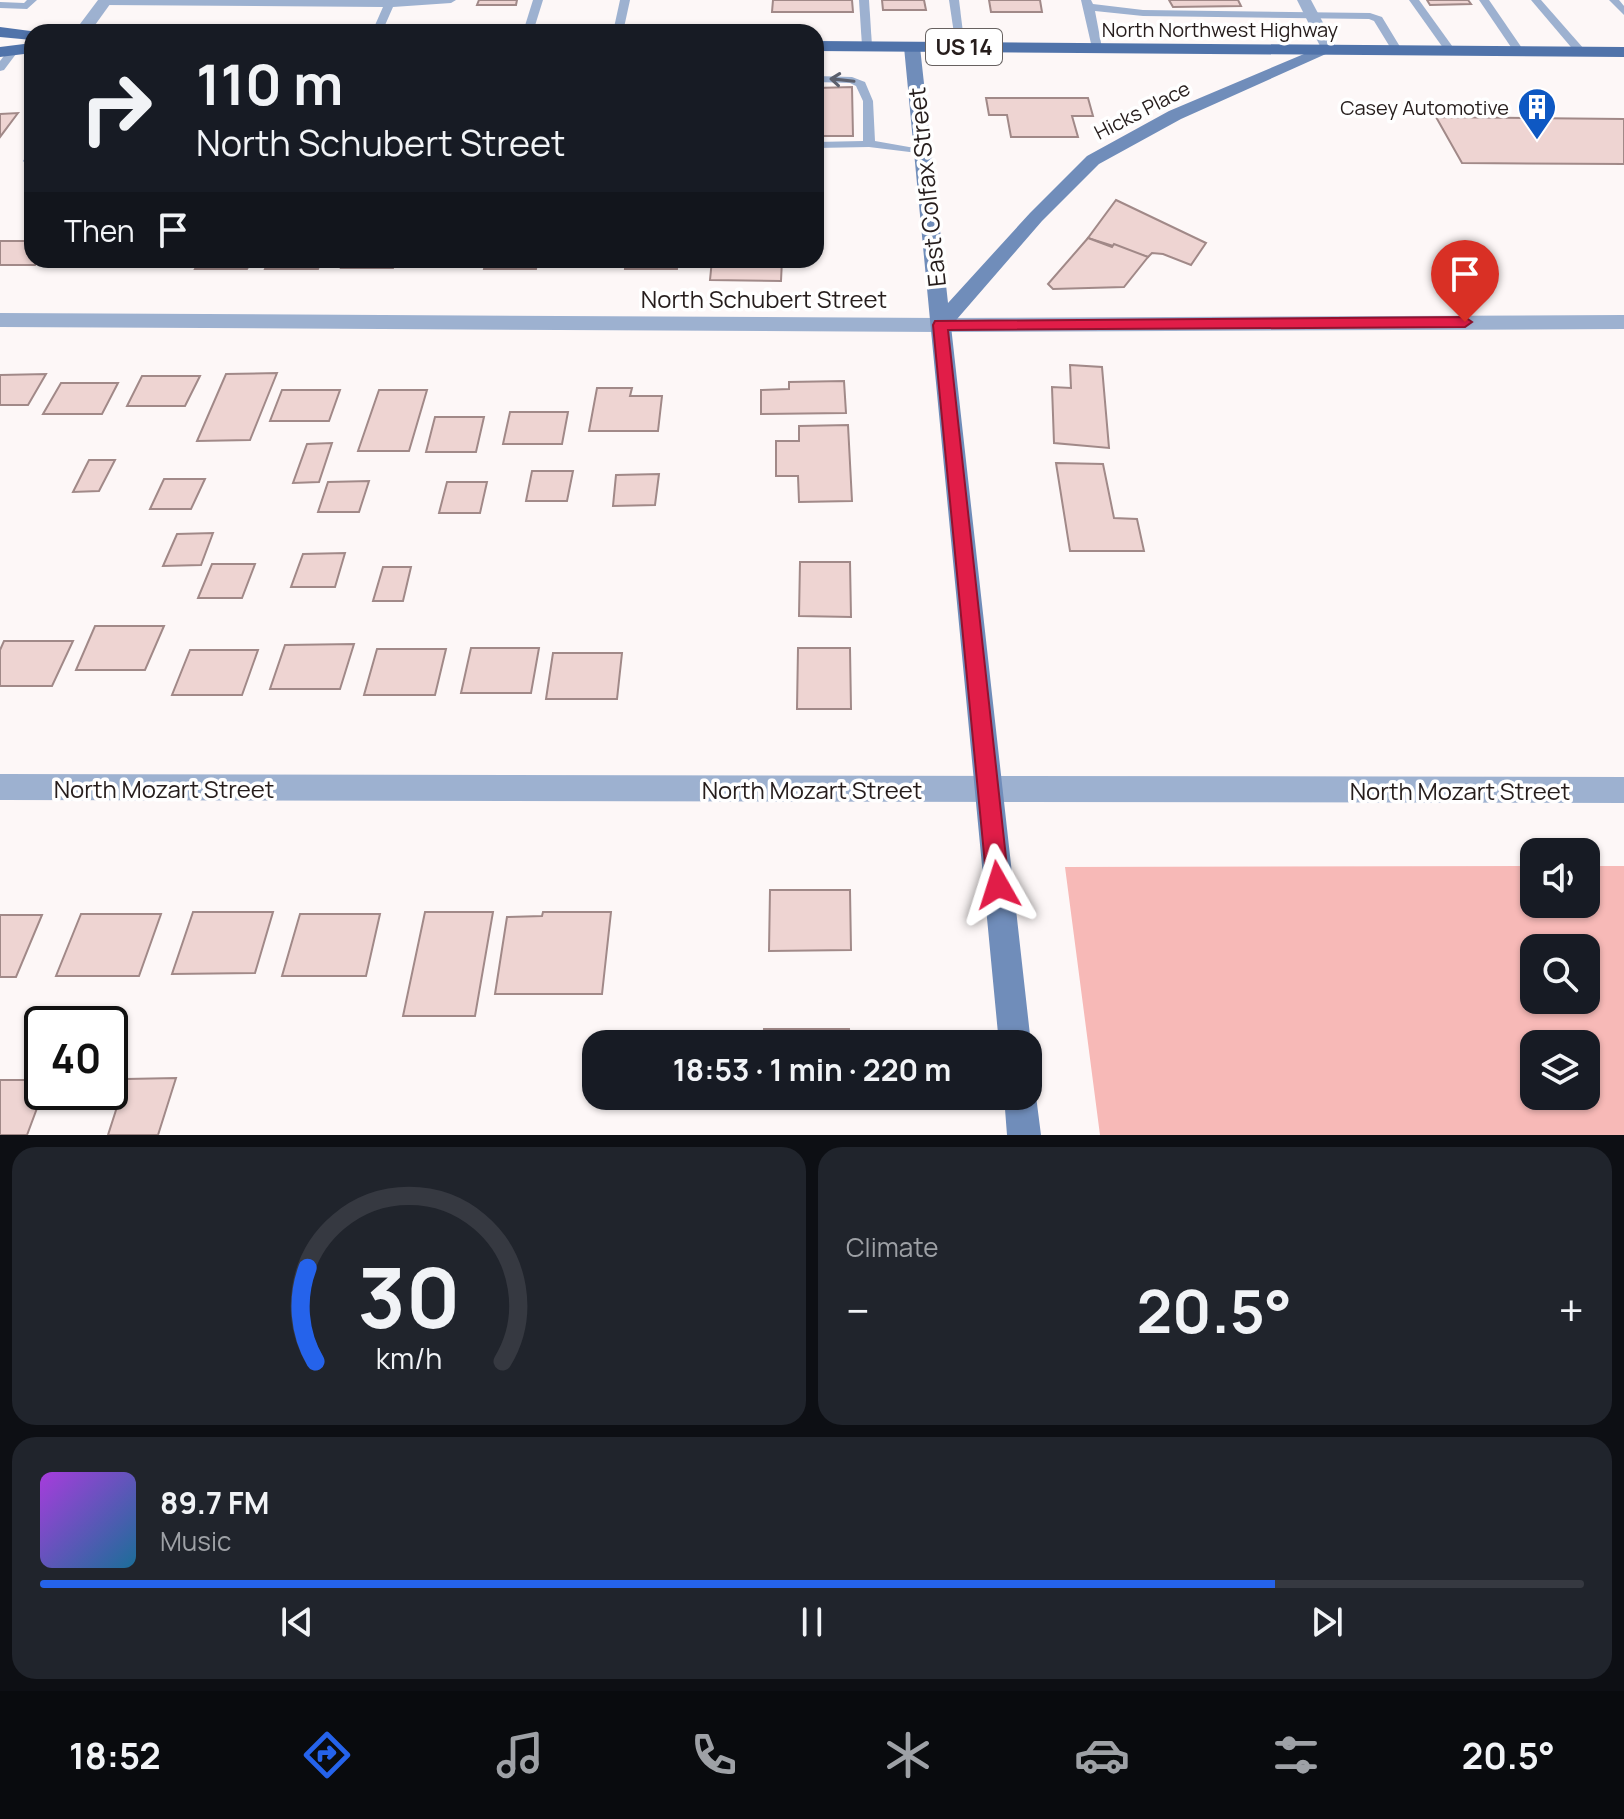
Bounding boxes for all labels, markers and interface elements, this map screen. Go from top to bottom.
street label: North Northwest Highway [1102,16,1339,43]
road number: US 14 [926,29,1002,65]
text: 110 m [196,45,343,122]
icon: right [64,56,168,160]
one-way arrow [829,73,856,88]
street label: Hicks Place [1090,74,1194,146]
street label: East Colfax Street [899,86,953,288]
building icon: Casey Automotive [1516,86,1558,141]
place label: Casey Automotive [1340,94,1509,121]
text: North Schubert Street [196,118,565,167]
icon: arrive [151,208,195,252]
text: Then [64,210,135,251]
pin [1431,240,1499,322]
icon: arrive [1443,252,1487,296]
street label: North Schubert Street [641,282,887,315]
street label: North Mozart Street [54,772,274,805]
street label: North Mozart Street [702,773,922,806]
street label: North Mozart Street [1350,774,1570,807]
map controls [1520,838,1600,1110]
button: sound [1520,838,1600,918]
position arrow [956,843,1040,927]
button: search [1520,934,1600,1014]
speed limit sign: 40 [24,1006,128,1110]
button: layers [1520,1030,1600,1110]
text: 18:53 · 1 min · 220 m [673,1049,951,1090]
text: Climate [846,1229,938,1265]
text: 30 [357,1239,461,1353]
text: 20.5° [1136,1269,1292,1351]
text: − [846,1280,870,1340]
text: + [1559,1280,1584,1340]
text: km/h [376,1339,442,1378]
text: 89.7 FM [160,1482,269,1523]
text: Music [160,1523,231,1559]
icon: previous [275,1600,319,1644]
icon: pause [790,1600,834,1644]
icon: next [1305,1600,1349,1644]
icon: directions [299,1727,355,1783]
icon: music [492,1727,548,1783]
icon: phone [686,1727,742,1783]
icon: climate [880,1727,936,1783]
icon: car [1074,1727,1130,1783]
icon: filters [1268,1727,1324,1783]
text: 18:52 [69,1731,161,1780]
text: 20.5° [1462,1731,1555,1780]

